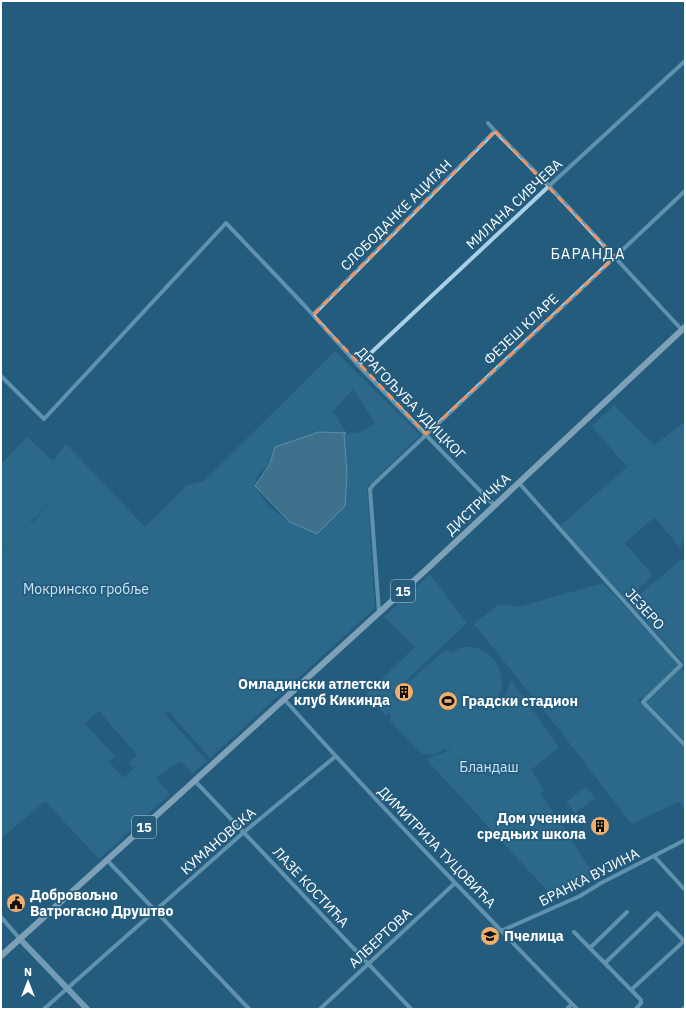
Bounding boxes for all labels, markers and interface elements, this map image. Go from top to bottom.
street label: МИЛАНА СИВЧЕВА [462,155,566,253]
street label: СЛОБОДАНКЕ АЦИГАН [337,156,455,274]
district label: БАРАНДА [550,244,626,263]
street label: ФЕЈЕШ КЛАРЕ [480,290,562,368]
street label: ДРАГОЉУБА УДИЦКОГ [352,343,470,463]
street label: ДИСТРИЧКА [442,469,514,539]
park label: Мокринско гробље [23,580,149,598]
road number: 15 [391,580,415,602]
street label: ЈЕЗЕРО [622,584,668,634]
place label: Омладински атлетски клуб Кикинда [238,675,390,709]
building icon: Омладински атлетски клуб Кикинда [393,681,415,703]
sports icon: Градски стадион [437,690,459,712]
place label: Градски стадион [462,692,578,710]
park label: Бландаш [459,758,519,776]
street label: ДИМИТРИЈА ТУЦОВИЋА [374,782,500,912]
street label: КУМАНОВСКА [177,803,259,879]
place label: Дом ученика средњих школа [477,809,586,843]
building icon: Дом ученика средњих школа [589,815,611,837]
road number: 15 [132,816,156,838]
street label: ЛАЗЕ КОСТИЋА [269,843,353,931]
street label: БРАНКА ВУЈИНА [536,844,642,910]
place label: Добровољно Ватрогасно Друштво [30,886,173,920]
public building icon: Добровољно Ватрогасно Друштво [5,892,27,914]
street label: АЛБЕРТОВА [345,904,415,972]
school or university icon: Пчелица [479,925,501,947]
place label: Пчелица [504,927,564,945]
north arrow [8,962,48,1002]
text: N [24,965,32,979]

